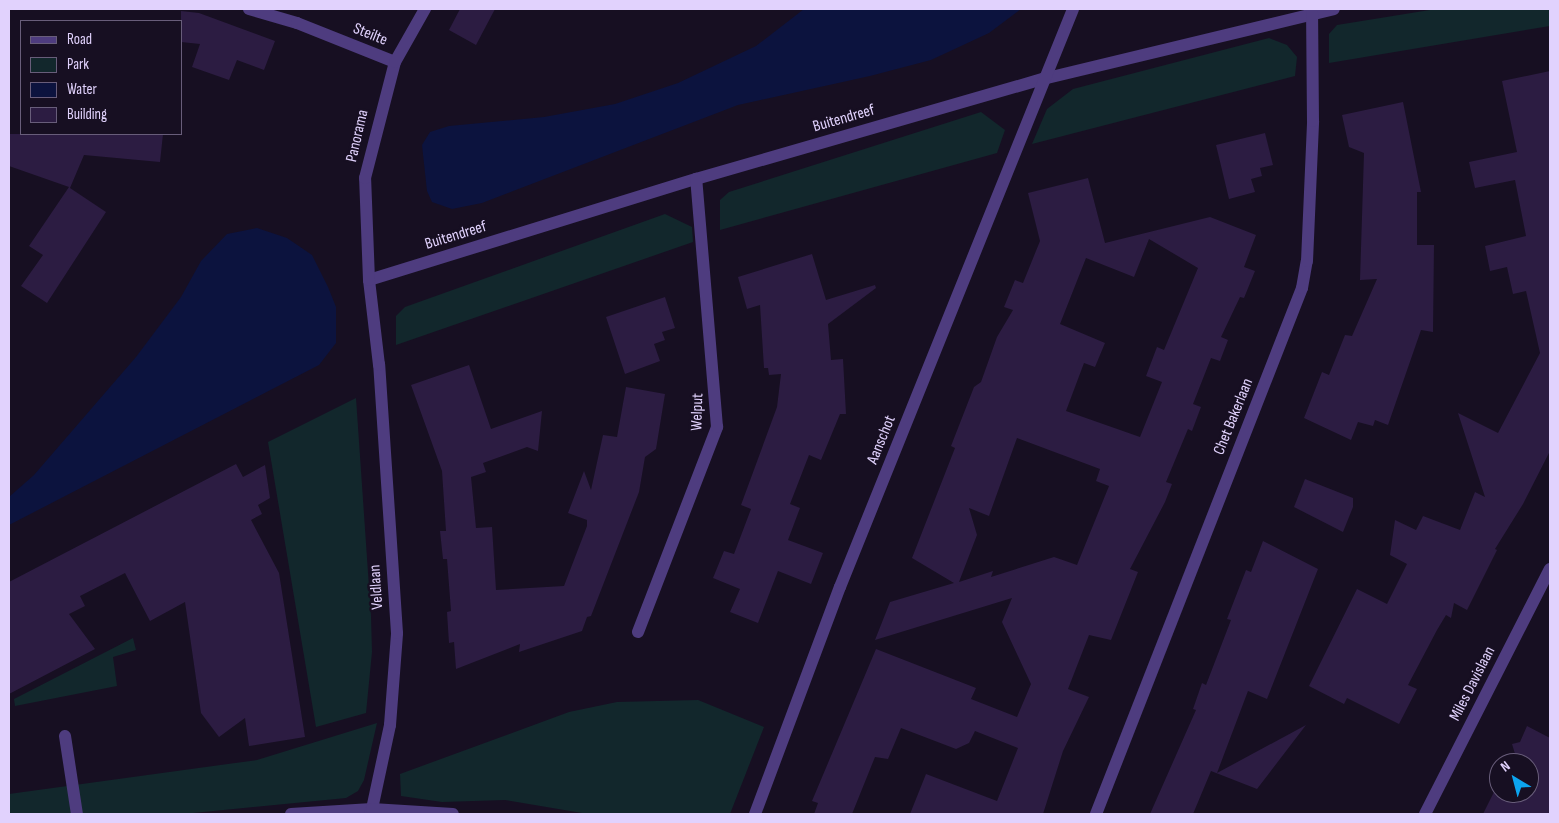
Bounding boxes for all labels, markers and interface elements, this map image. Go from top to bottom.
legend [20,20,182,135]
street label: Steilte [350,20,390,50]
text: Road [67,30,92,49]
text: Park [67,55,89,74]
text: Water [67,80,97,99]
street label: Buitendreef [811,101,877,137]
text: Building [67,105,107,124]
street label: Panorama [343,108,373,164]
street label: Buitendreef [423,218,489,254]
street label: Chet Bakerlaan [1210,376,1258,458]
street label: Welput [688,393,708,431]
street label: Aanschot [864,413,900,467]
street label: Veldlaan [366,564,388,610]
street label: Miles Davislaan [1446,644,1500,724]
north arrow [1489,753,1539,803]
text: N [1497,757,1513,775]

